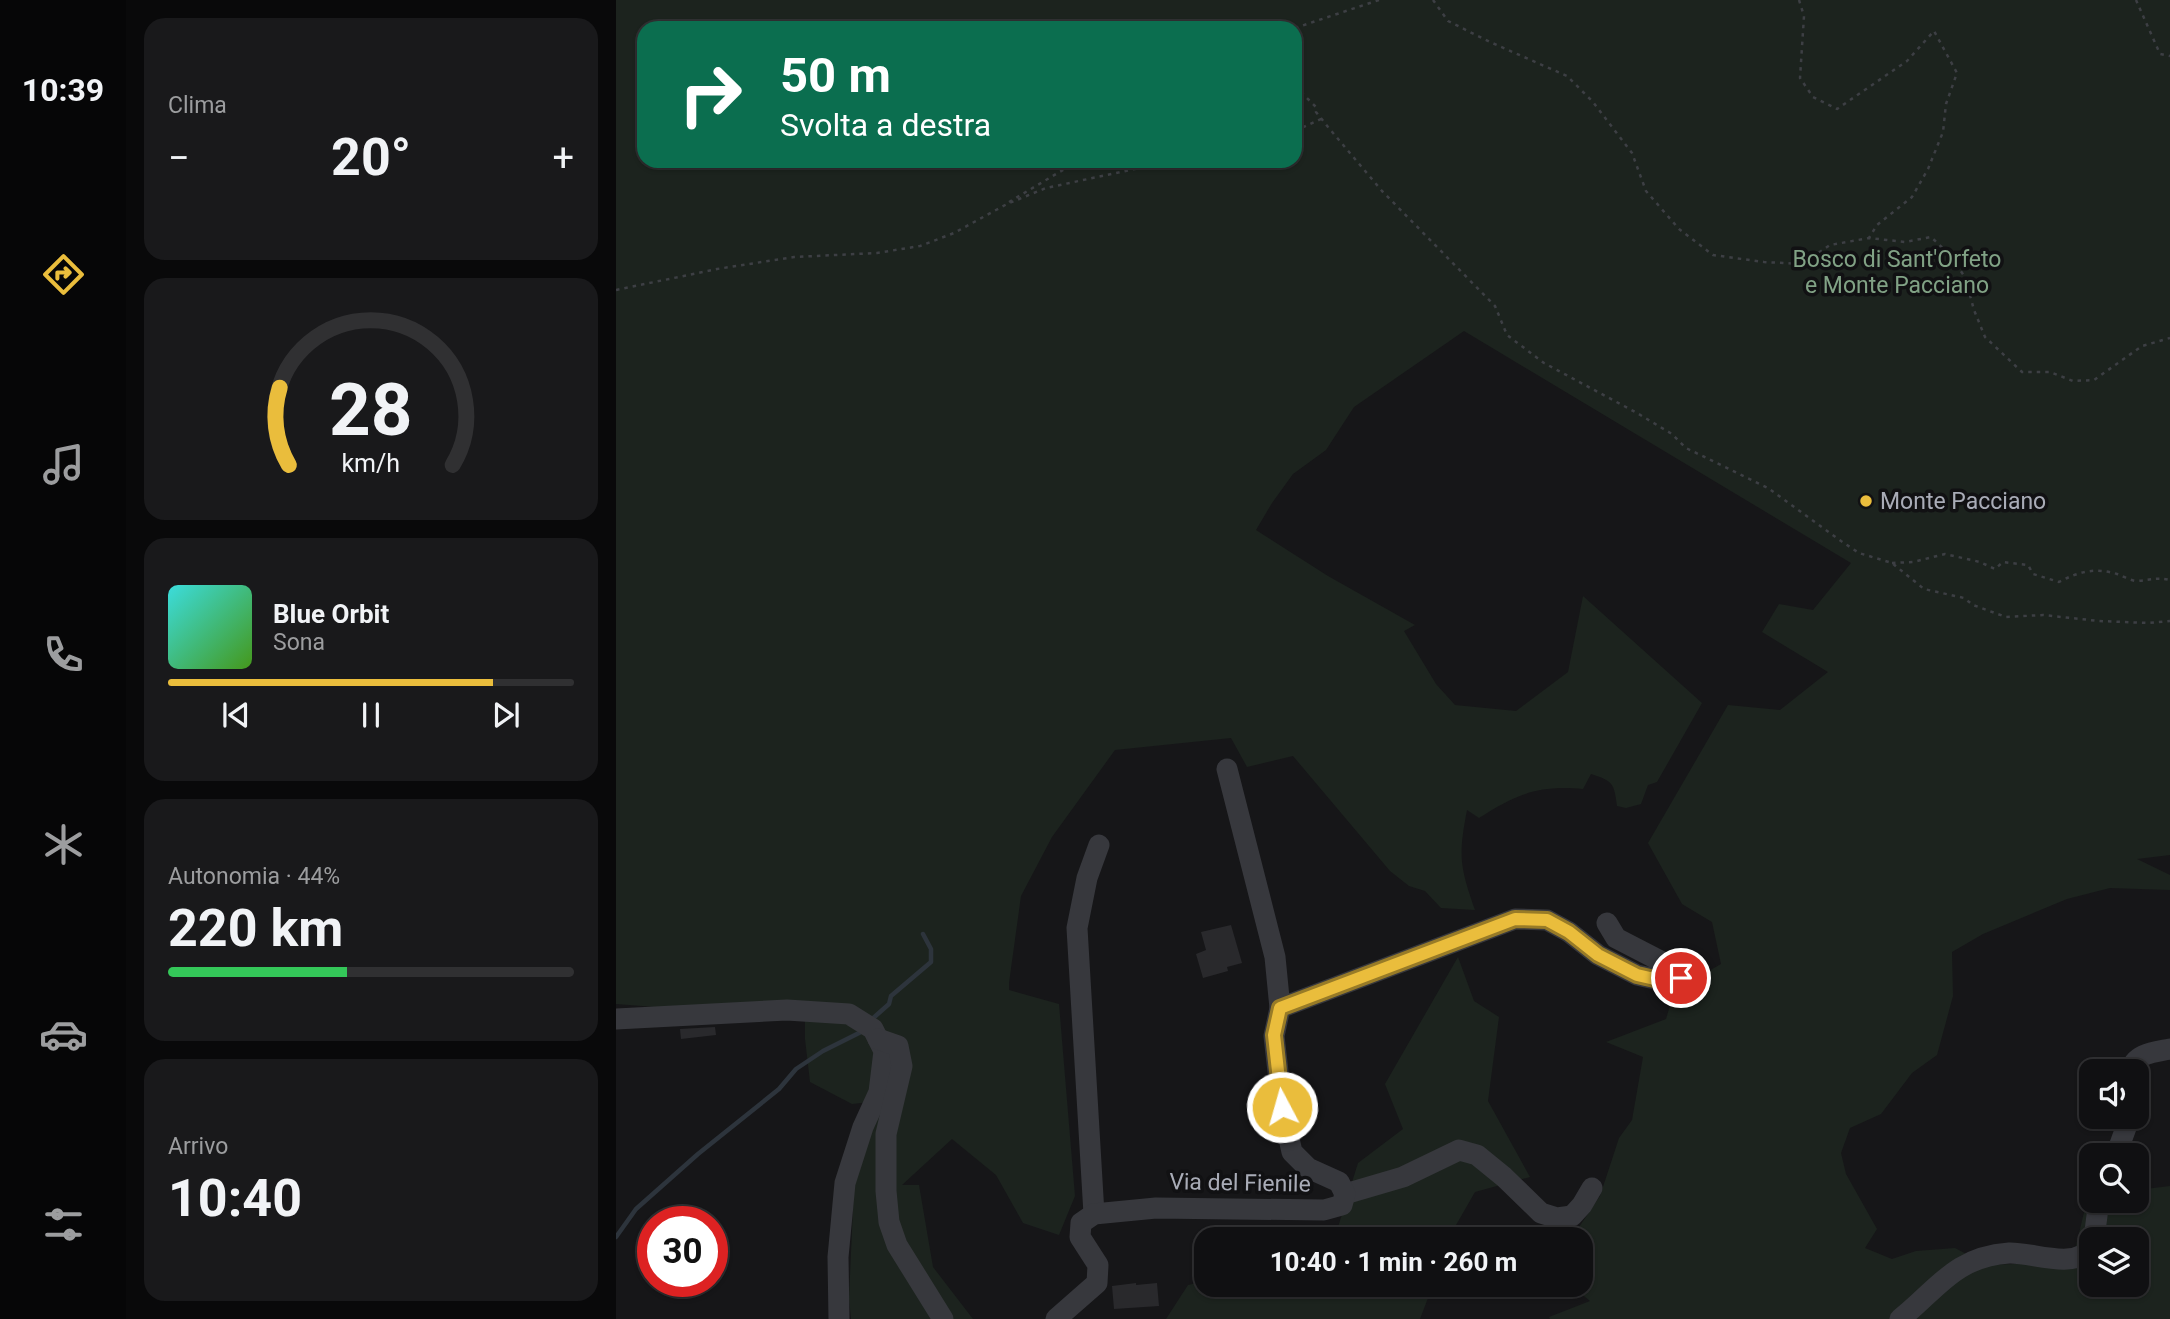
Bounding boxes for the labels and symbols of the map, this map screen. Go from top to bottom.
park label: Bosco di Sant'Orfeto e Monte Pacciano [1793,246,2002,299]
place label: Monte Pacciano [1880,488,2046,515]
marker: Monte Pacciano [1858,493,1874,509]
pin [1651,948,1711,1008]
position arrow [1245,1070,1319,1144]
street label: Via del Fienile [1169,1168,1311,1198]
speed limit sign: 30 [637,1206,728,1297]

